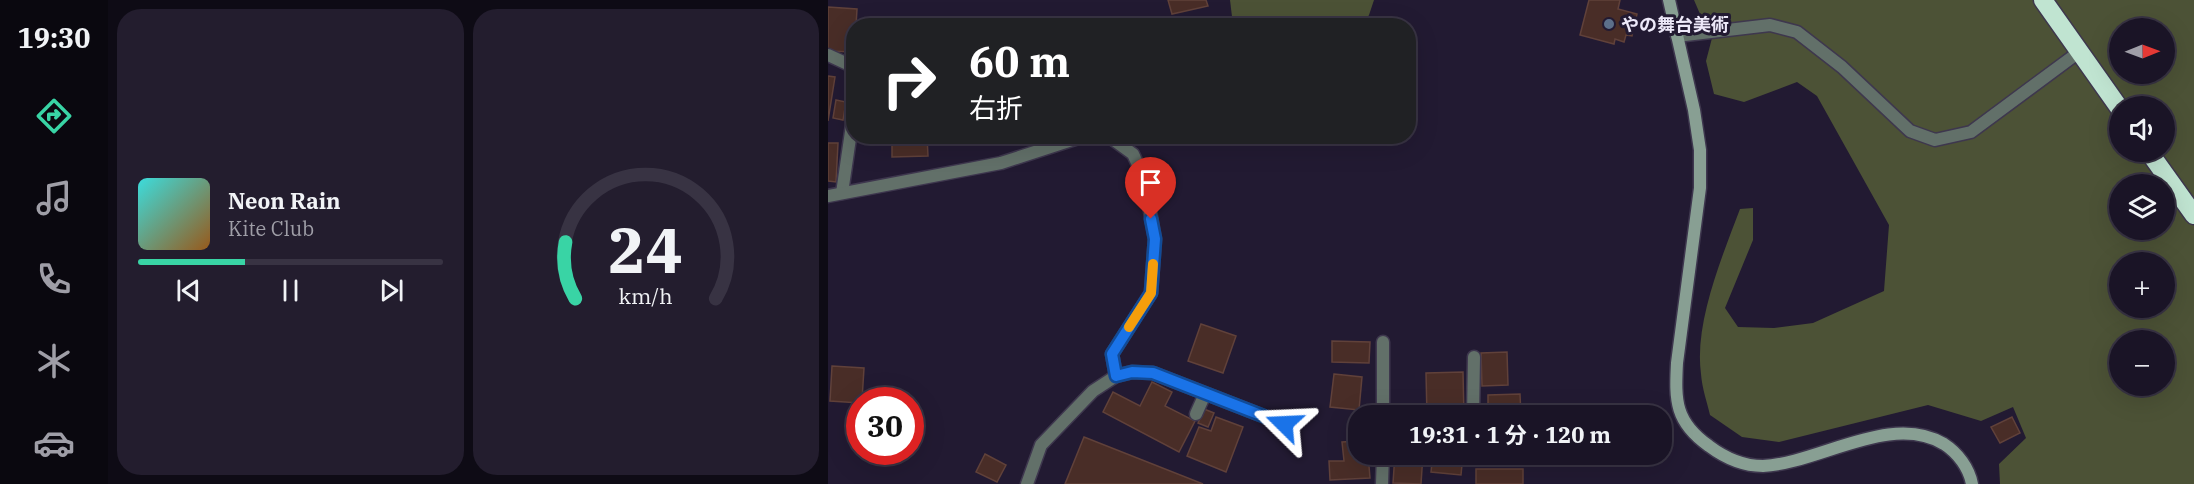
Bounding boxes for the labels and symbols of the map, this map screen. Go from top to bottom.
place label: やの舞台美術 [1621,13,1729,36]
marker: やの舞台美術 [1602,17,1616,31]
north arrow [2109,18,2175,84]
pin [1125,157,1176,219]
speed limit sign: 30 [846,387,924,465]
position arrow [1252,392,1316,456]

